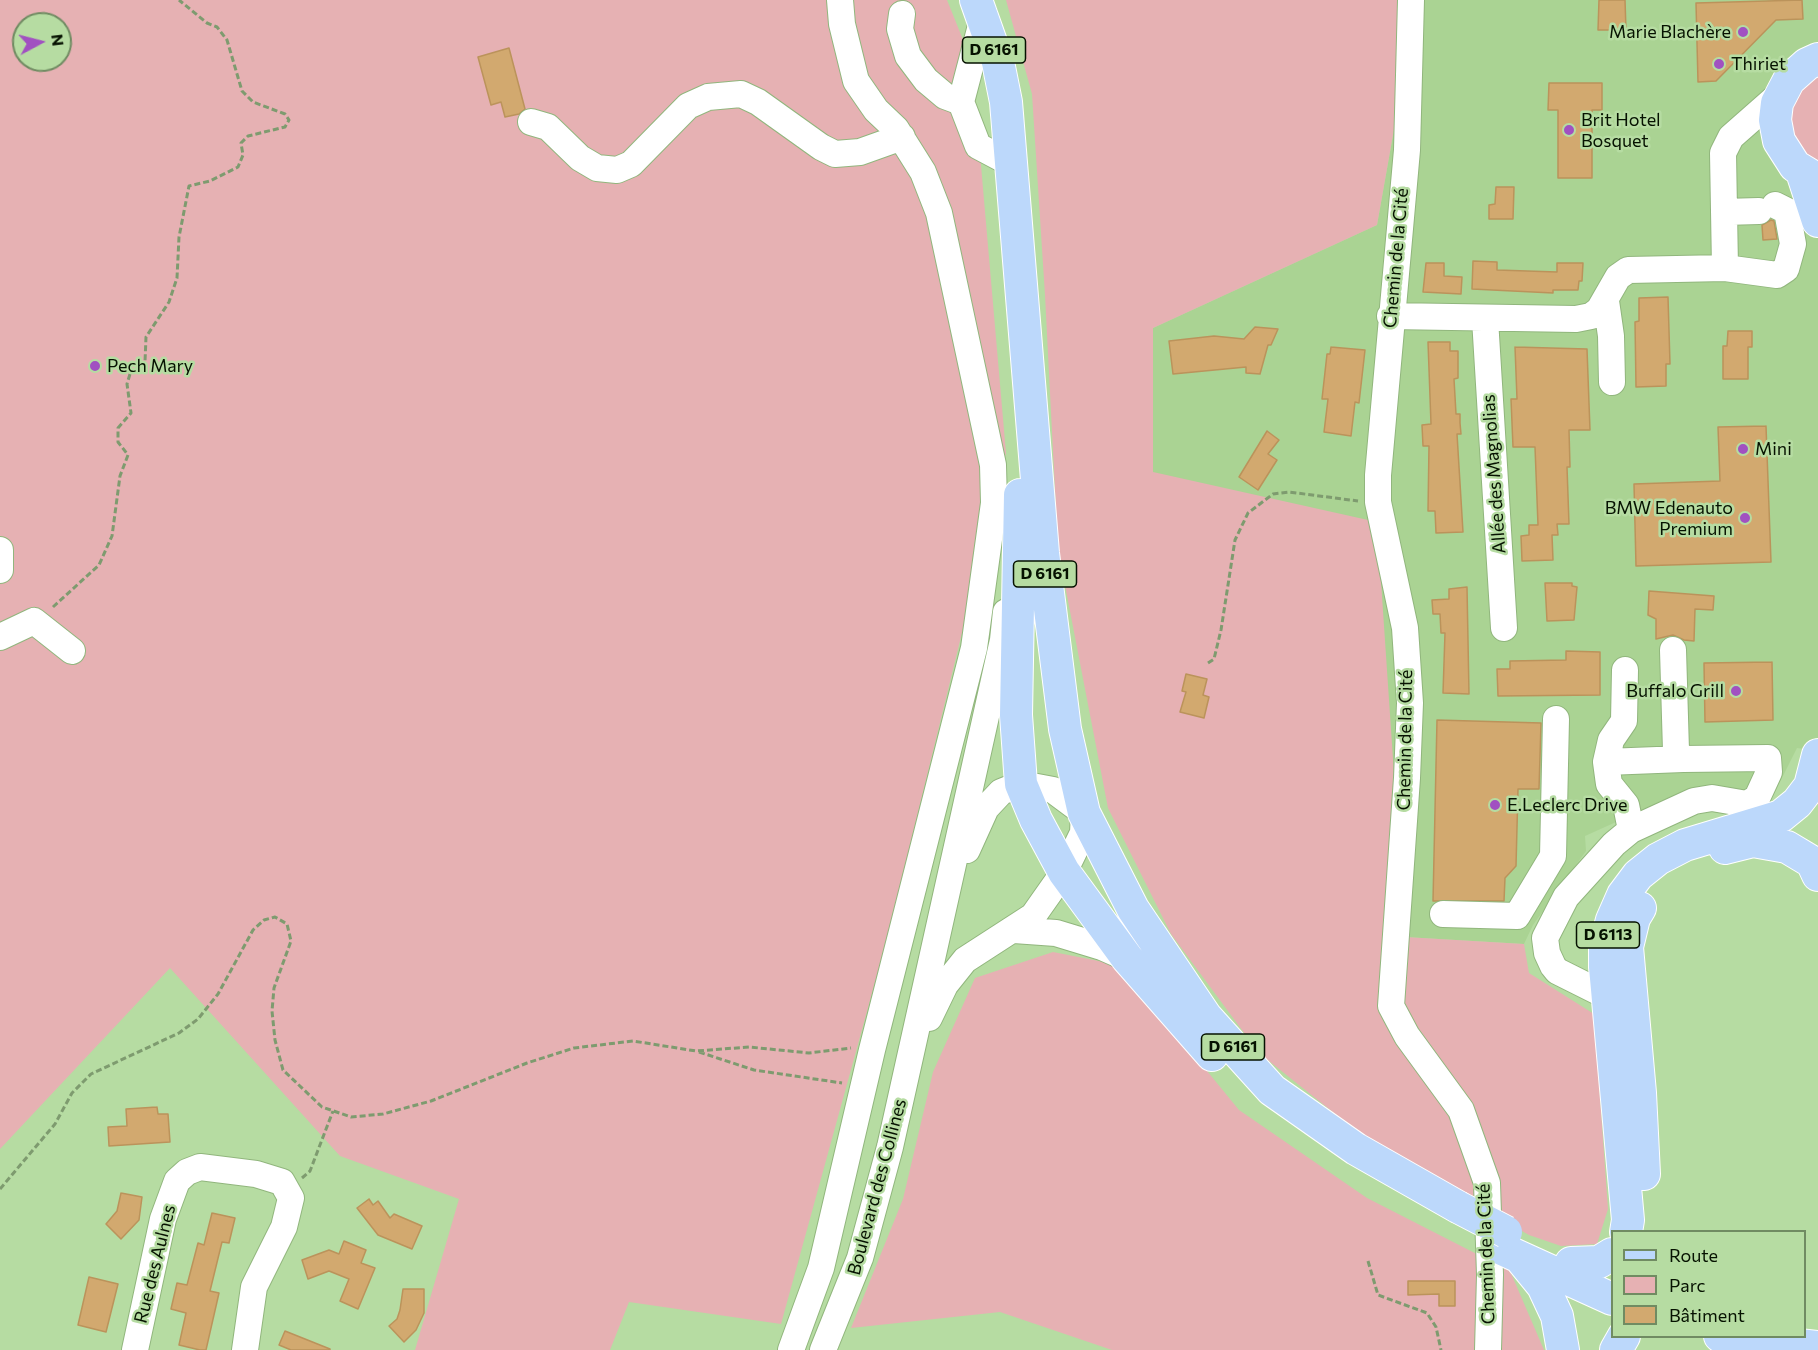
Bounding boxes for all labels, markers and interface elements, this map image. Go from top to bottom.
north arrow [12,12,72,72]
place label: Marie Blachère [1609,21,1731,43]
marker: Marie Blachère [1736,25,1750,39]
text: N [48,33,69,47]
road number: D 6161 [962,37,1026,63]
place label: Thiriet [1731,53,1786,75]
marker: Thiriet [1712,57,1726,71]
place label: Brit Hotel Bosquet [1581,109,1661,152]
marker: Brit Hotel Bosquet [1562,123,1576,137]
street label: Chemin de la Cité [1379,187,1413,329]
place label: Pech Mary [107,355,193,377]
marker: Pech Mary [88,359,102,373]
street label: Allée des Magnolias [1478,394,1510,554]
place label: Mini [1755,438,1792,460]
marker: Mini [1736,442,1750,456]
place label: BMW Edenauto Premium [1605,497,1733,540]
marker: BMW Edenauto Premium [1738,511,1752,525]
road number: D 6161 [1014,561,1076,587]
street label: Chemin de la Cité [1393,669,1417,811]
place label: Buffalo Grill [1626,680,1724,702]
marker: Buffalo Grill [1729,684,1743,698]
place label: E.Leclerc Drive [1507,794,1627,816]
marker: E.Leclerc Drive [1488,798,1502,812]
road number: D 6113 [1576,922,1640,948]
road number: D 6161 [1202,1034,1264,1060]
street label: Boulevard des Collines [843,1096,911,1278]
street label: Chemin de la Cité [1473,1183,1499,1325]
street label: Rue des Aulnes [130,1203,180,1325]
legend [1611,1230,1806,1338]
text: Route [1669,1244,1718,1266]
text: Parc [1669,1274,1706,1296]
text: Bâtiment [1669,1304,1745,1326]

